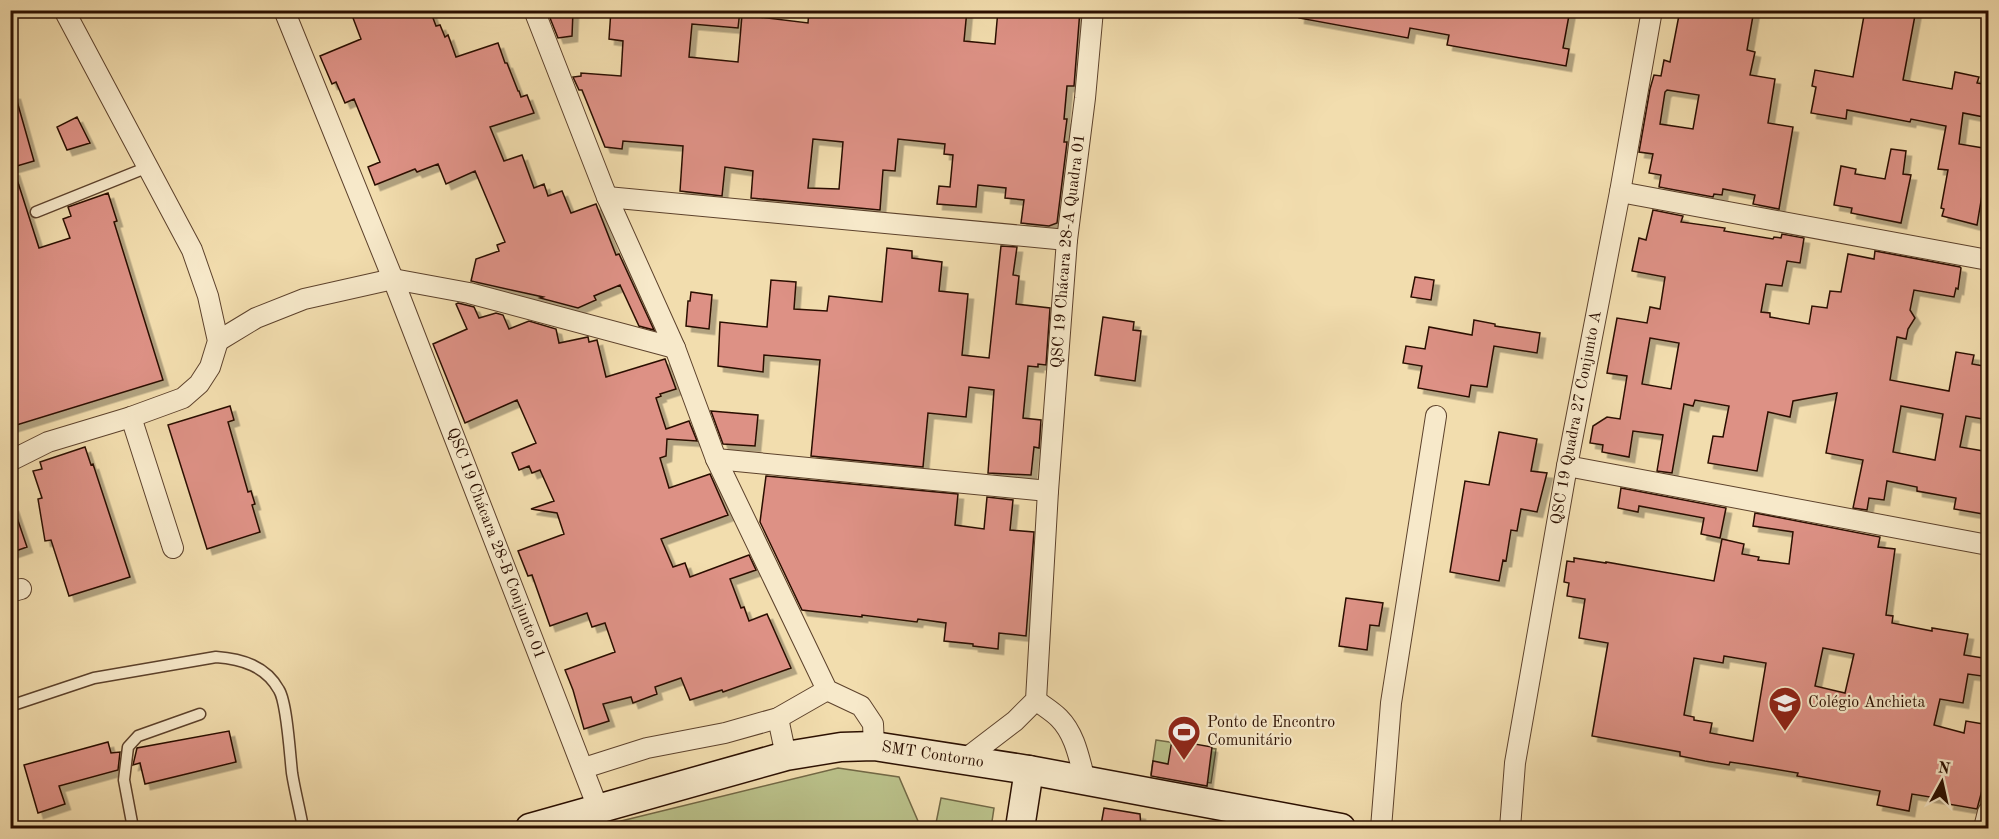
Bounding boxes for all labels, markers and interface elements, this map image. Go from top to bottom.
street label: QSC 19 Chácara 28-A Quadra 01 [1049,133,1088,369]
street label: QSC 19 Quadra 27 Conjunto A [1549,309,1605,526]
street label: QSC 19 Chácara 28-B Conjunto 01 [443,426,548,662]
school or university icon: Colégio Anchieta [1767,685,1803,732]
place label: Colégio Anchieta [1808,695,1926,711]
sports icon: Ponto de Encontro Comunitário [1166,714,1202,761]
place label: Ponto de Encontro Comunitário [1207,715,1335,749]
street label: SMT Contorno [880,739,985,771]
north arrow [1912,752,1972,812]
text: N [1937,760,1952,778]

